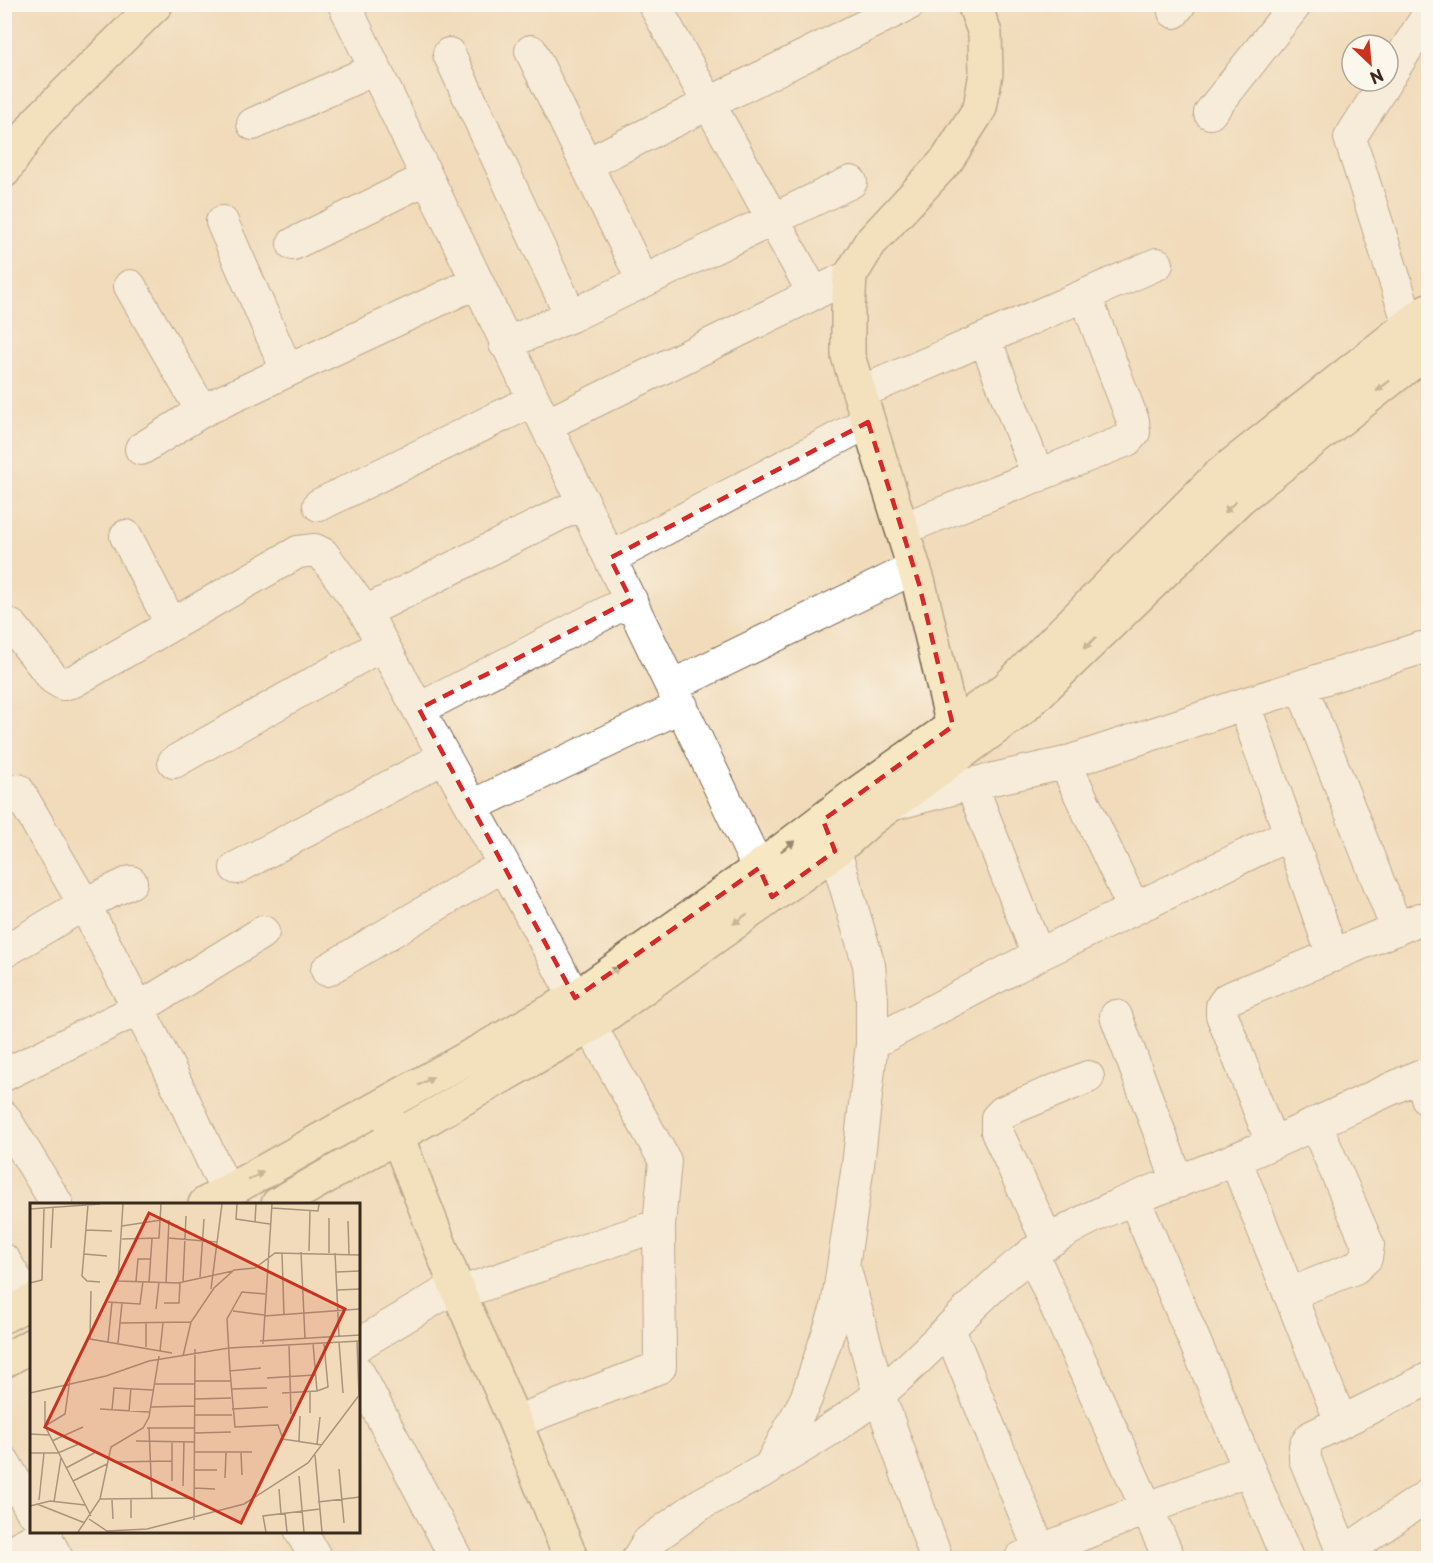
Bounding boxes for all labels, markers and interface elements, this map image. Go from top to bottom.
north arrow [1340,33,1400,93]
text: N [1366,64,1388,91]
one-way arrow [1375,379,1390,391]
one-way arrow [1224,500,1238,514]
one-way arrow [1083,635,1097,649]
one-way arrow [779,840,795,852]
one-way arrow [732,913,748,925]
one-way arrow [604,966,620,978]
one-way arrow [418,1076,435,1086]
one-way arrow [248,1171,265,1181]
inset map [30,1203,360,1533]

